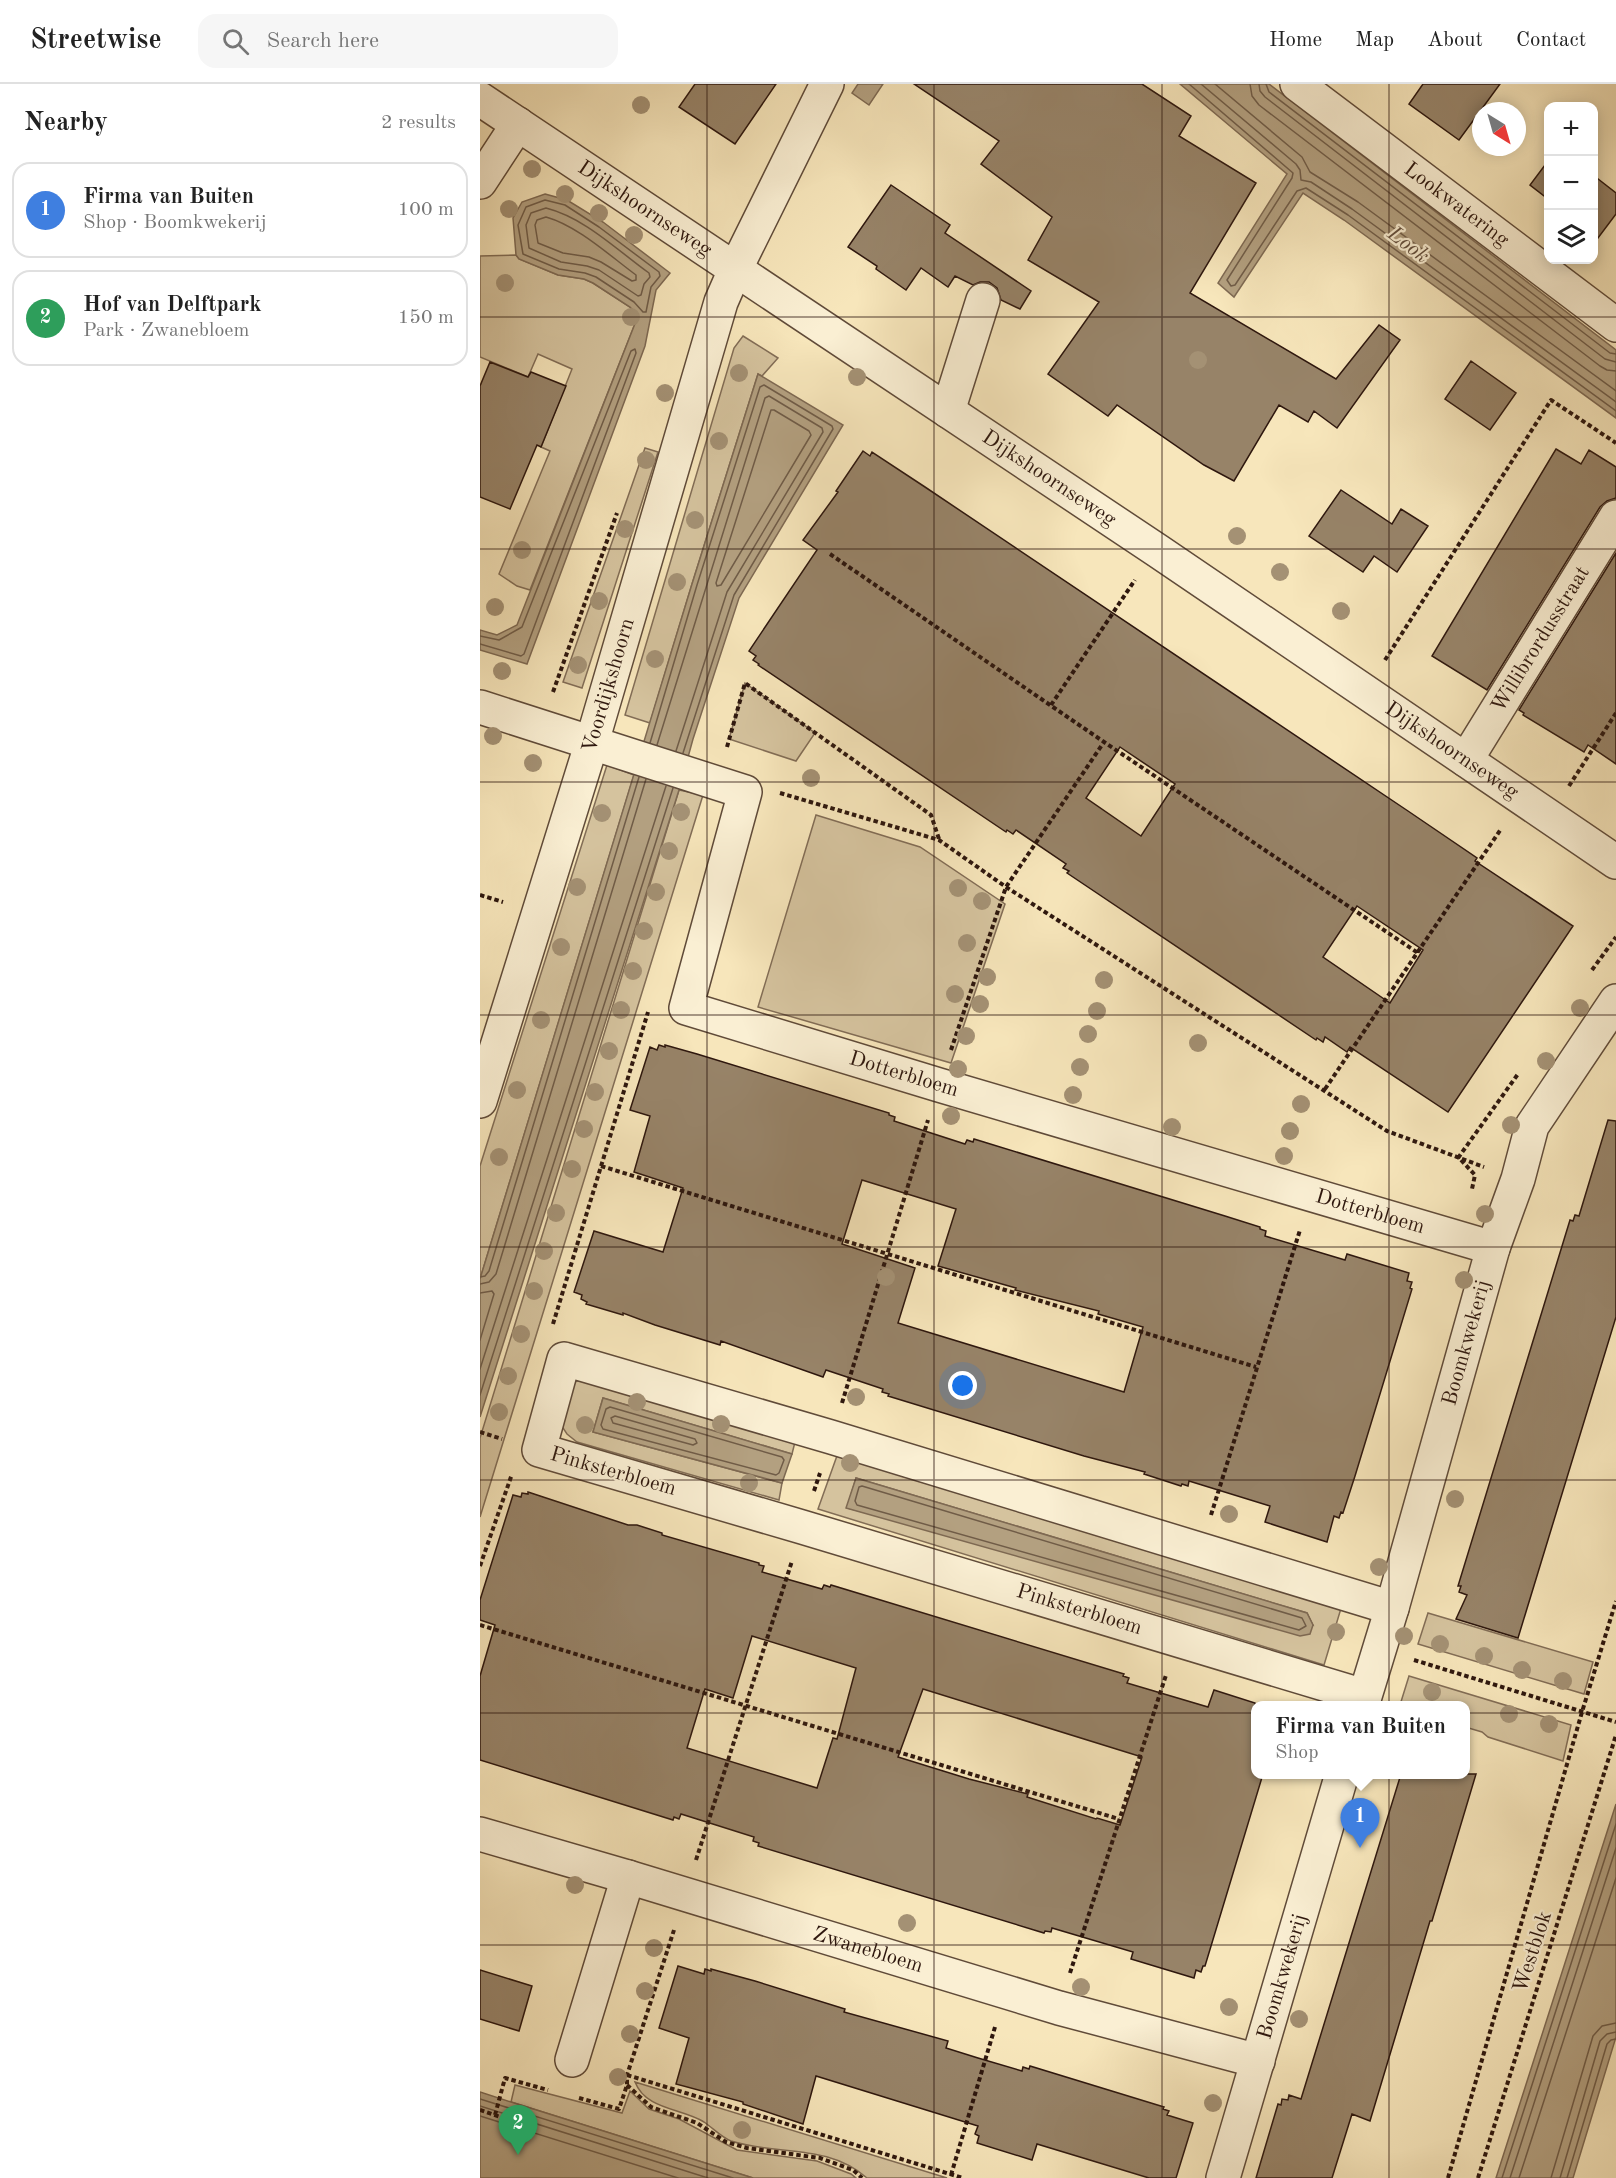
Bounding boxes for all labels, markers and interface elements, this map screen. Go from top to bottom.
search box [198,14,618,68]
icon: search [219,25,252,58]
text: Streetwise [30,27,162,55]
text: Search here [267,30,379,52]
text: Home [1269,30,1322,51]
text: Map [1355,30,1394,51]
text: About [1427,30,1483,51]
text: Contact [1516,30,1586,51]
north arrow [1472,102,1526,156]
map controls [1544,102,1598,264]
button: + [1544,102,1598,156]
text: Nearby [24,110,108,136]
text: 2 results [381,113,456,133]
button: − [1544,156,1598,210]
street label: Dijkshoornseweg [574,157,716,261]
street label: Lookwatering [1398,157,1514,253]
text: Firma van Buiten [83,186,254,208]
text: 1 [40,200,51,220]
text: 100 m [398,200,454,220]
button: layers [1544,210,1598,264]
text: Shop · Boomkwekerij [83,213,267,233]
water label: Look [1382,221,1434,269]
text: Hof van Delftpark [83,294,262,316]
text: 2 [40,308,51,328]
text: 150 m [398,308,454,328]
text: Park · Zwanebloem [83,321,249,341]
street label: Dijkshoornseweg [978,426,1120,531]
street label: Willibrordusstraat [1488,563,1593,716]
street label: Voordijkshoorn [579,616,638,755]
street label: Dijkshoornseweg [1381,698,1523,803]
street label: Dotterbloem [847,1048,961,1101]
street label: Dotterbloem [1313,1186,1427,1238]
street label: Boomkwekerij [1439,1278,1494,1408]
your location [948,1371,977,1400]
street label: Pinksterbloem [548,1444,678,1500]
street label: Pinksterbloem [1014,1581,1144,1639]
popup [1251,1701,1470,1779]
text: Firma van Buiten [1275,1716,1446,1738]
text: Shop [1275,1743,1319,1763]
pin: 1 [1340,1798,1380,1848]
street label: Westblok [1510,1909,1556,1995]
street label: Boomkwekerij [1254,1911,1311,2042]
street label: Zwanebloem [810,1923,926,1977]
pin: 2 [498,2106,537,2155]

